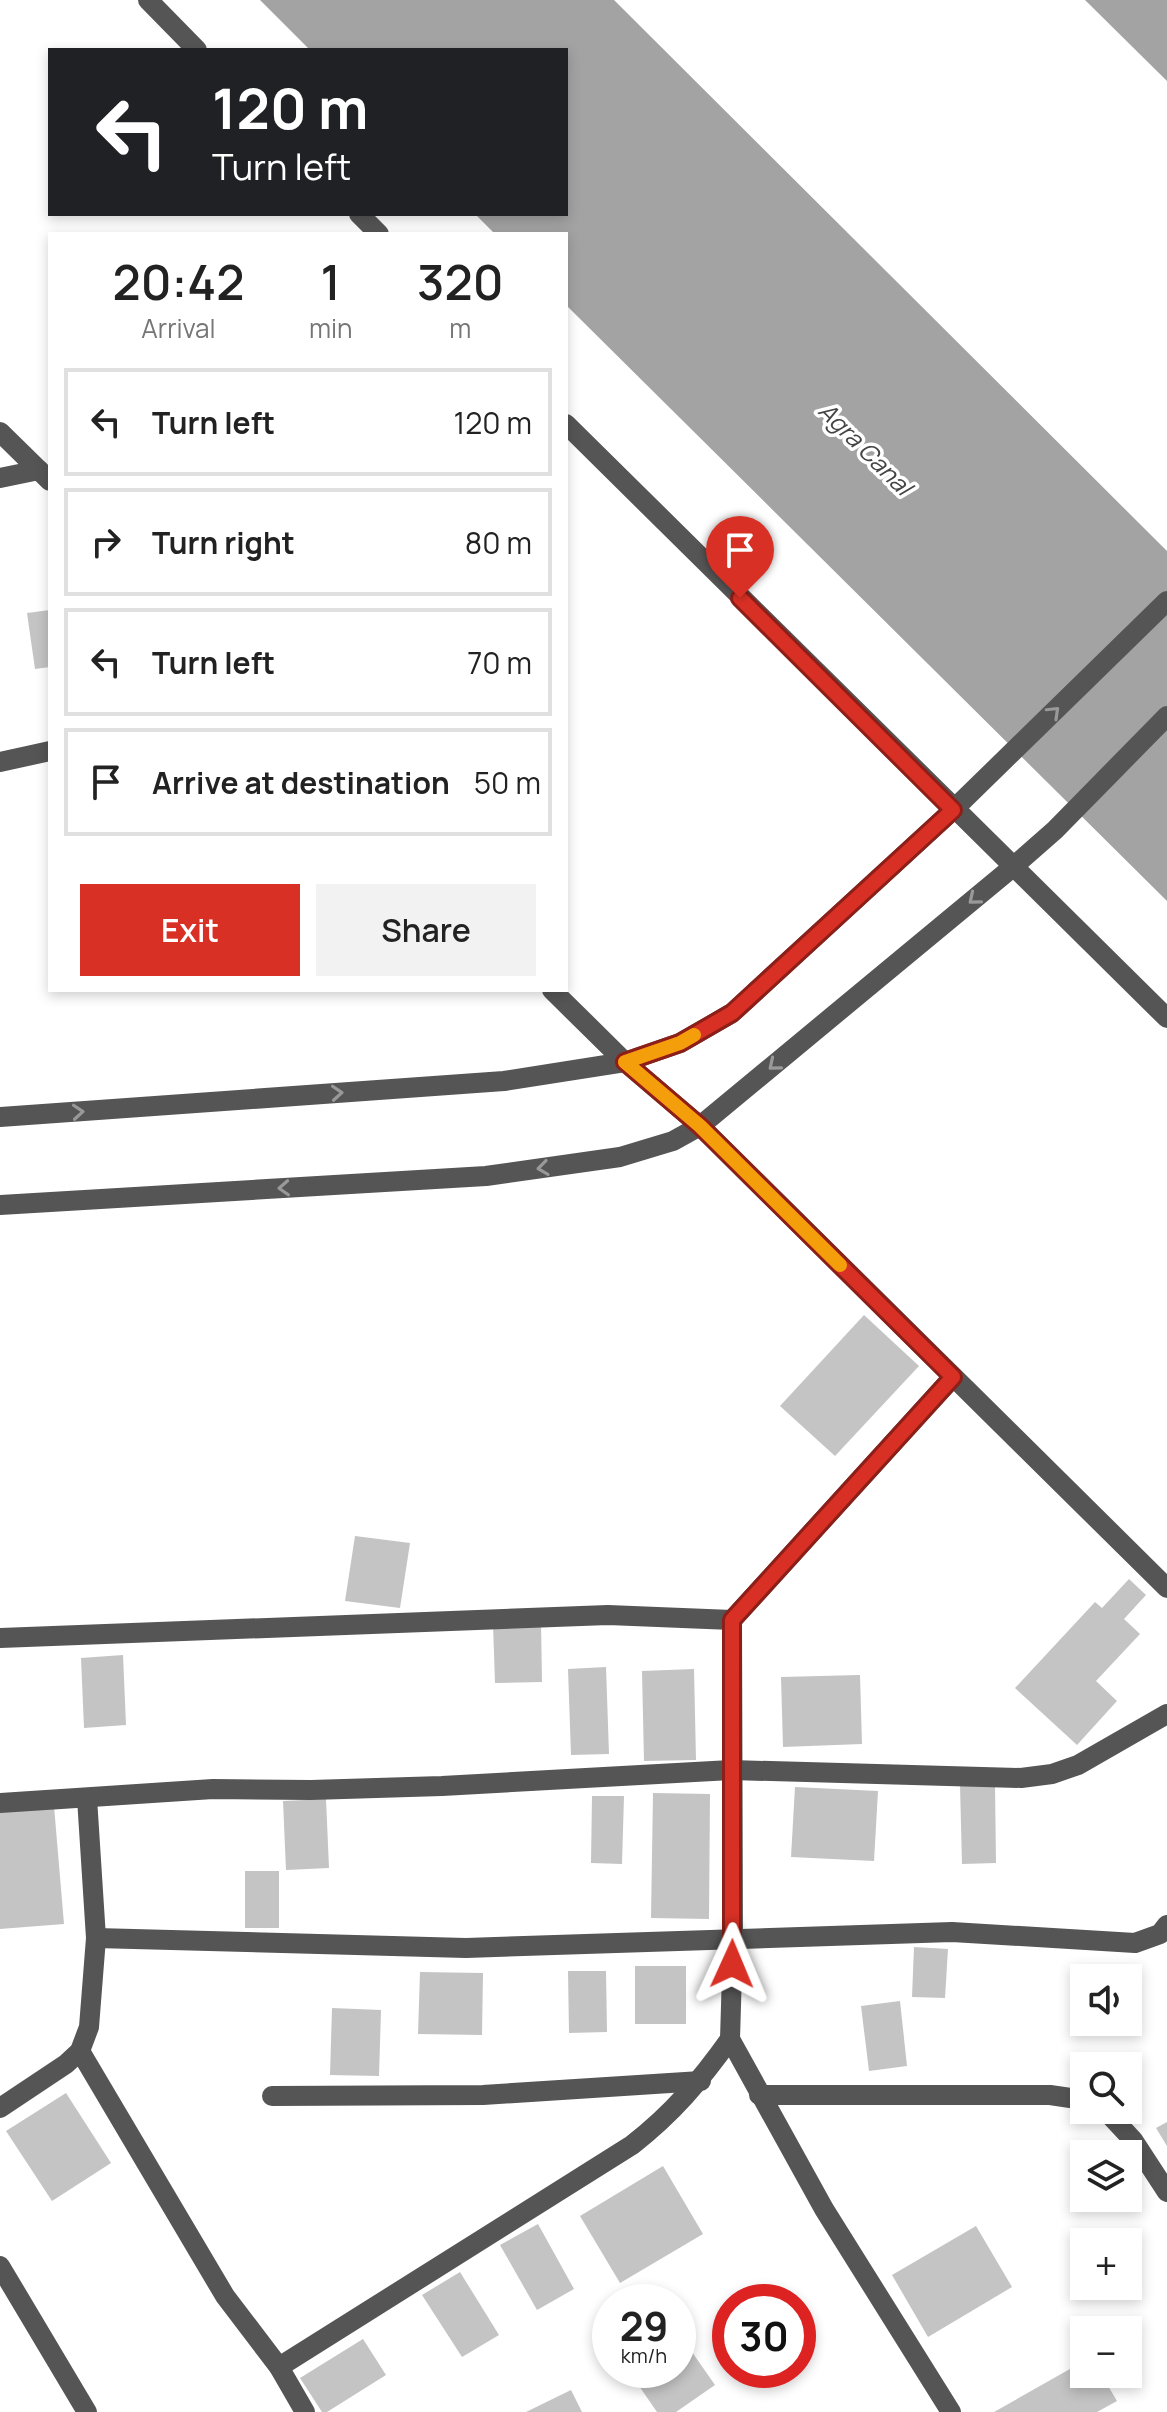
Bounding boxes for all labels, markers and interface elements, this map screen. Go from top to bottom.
text: 120 m [212,69,368,146]
icon: left [80,80,184,184]
text: Turn left [212,142,351,191]
text: 20:42 [113,249,244,314]
text: 1 [321,249,341,314]
text: 320 [417,249,503,314]
text: Arrival [141,310,216,346]
text: min [309,310,352,346]
text: m [449,310,471,346]
water label: Agra Canal [812,394,922,504]
icon: left [84,400,128,444]
text: Turn left [152,402,275,443]
text: 120 m [453,402,532,443]
pin [706,516,774,598]
icon: right [84,520,128,564]
text: Turn right [152,522,295,563]
text: 80 m [465,522,532,563]
icon: arrive [718,528,762,572]
icon: left [84,640,128,684]
text: Turn left [152,642,275,683]
text: 70 m [467,642,532,683]
one-way arrow [1045,707,1059,721]
icon: arrive [84,760,128,804]
text: Arrive at destination [152,762,450,803]
text: 50 m [474,762,541,803]
button: Exit [80,884,300,976]
button: Share [316,884,536,976]
one-way arrow [969,889,983,904]
one-way arrow [768,1055,783,1070]
one-way arrow [331,1085,344,1102]
one-way arrow [72,1104,85,1121]
one-way arrow [536,1159,550,1176]
one-way arrow [277,1179,290,1196]
position arrow [690,1922,774,2006]
map controls [1070,1964,1142,2388]
button: sound [1070,1964,1142,2036]
button: search [1070,2052,1142,2124]
button: layers [1070,2140,1142,2212]
button: + [1070,2228,1142,2300]
speed limit sign: 30 [712,2284,816,2388]
text: 29 [620,2298,668,2353]
button: − [1070,2316,1142,2388]
text: km/h [621,2342,667,2369]

